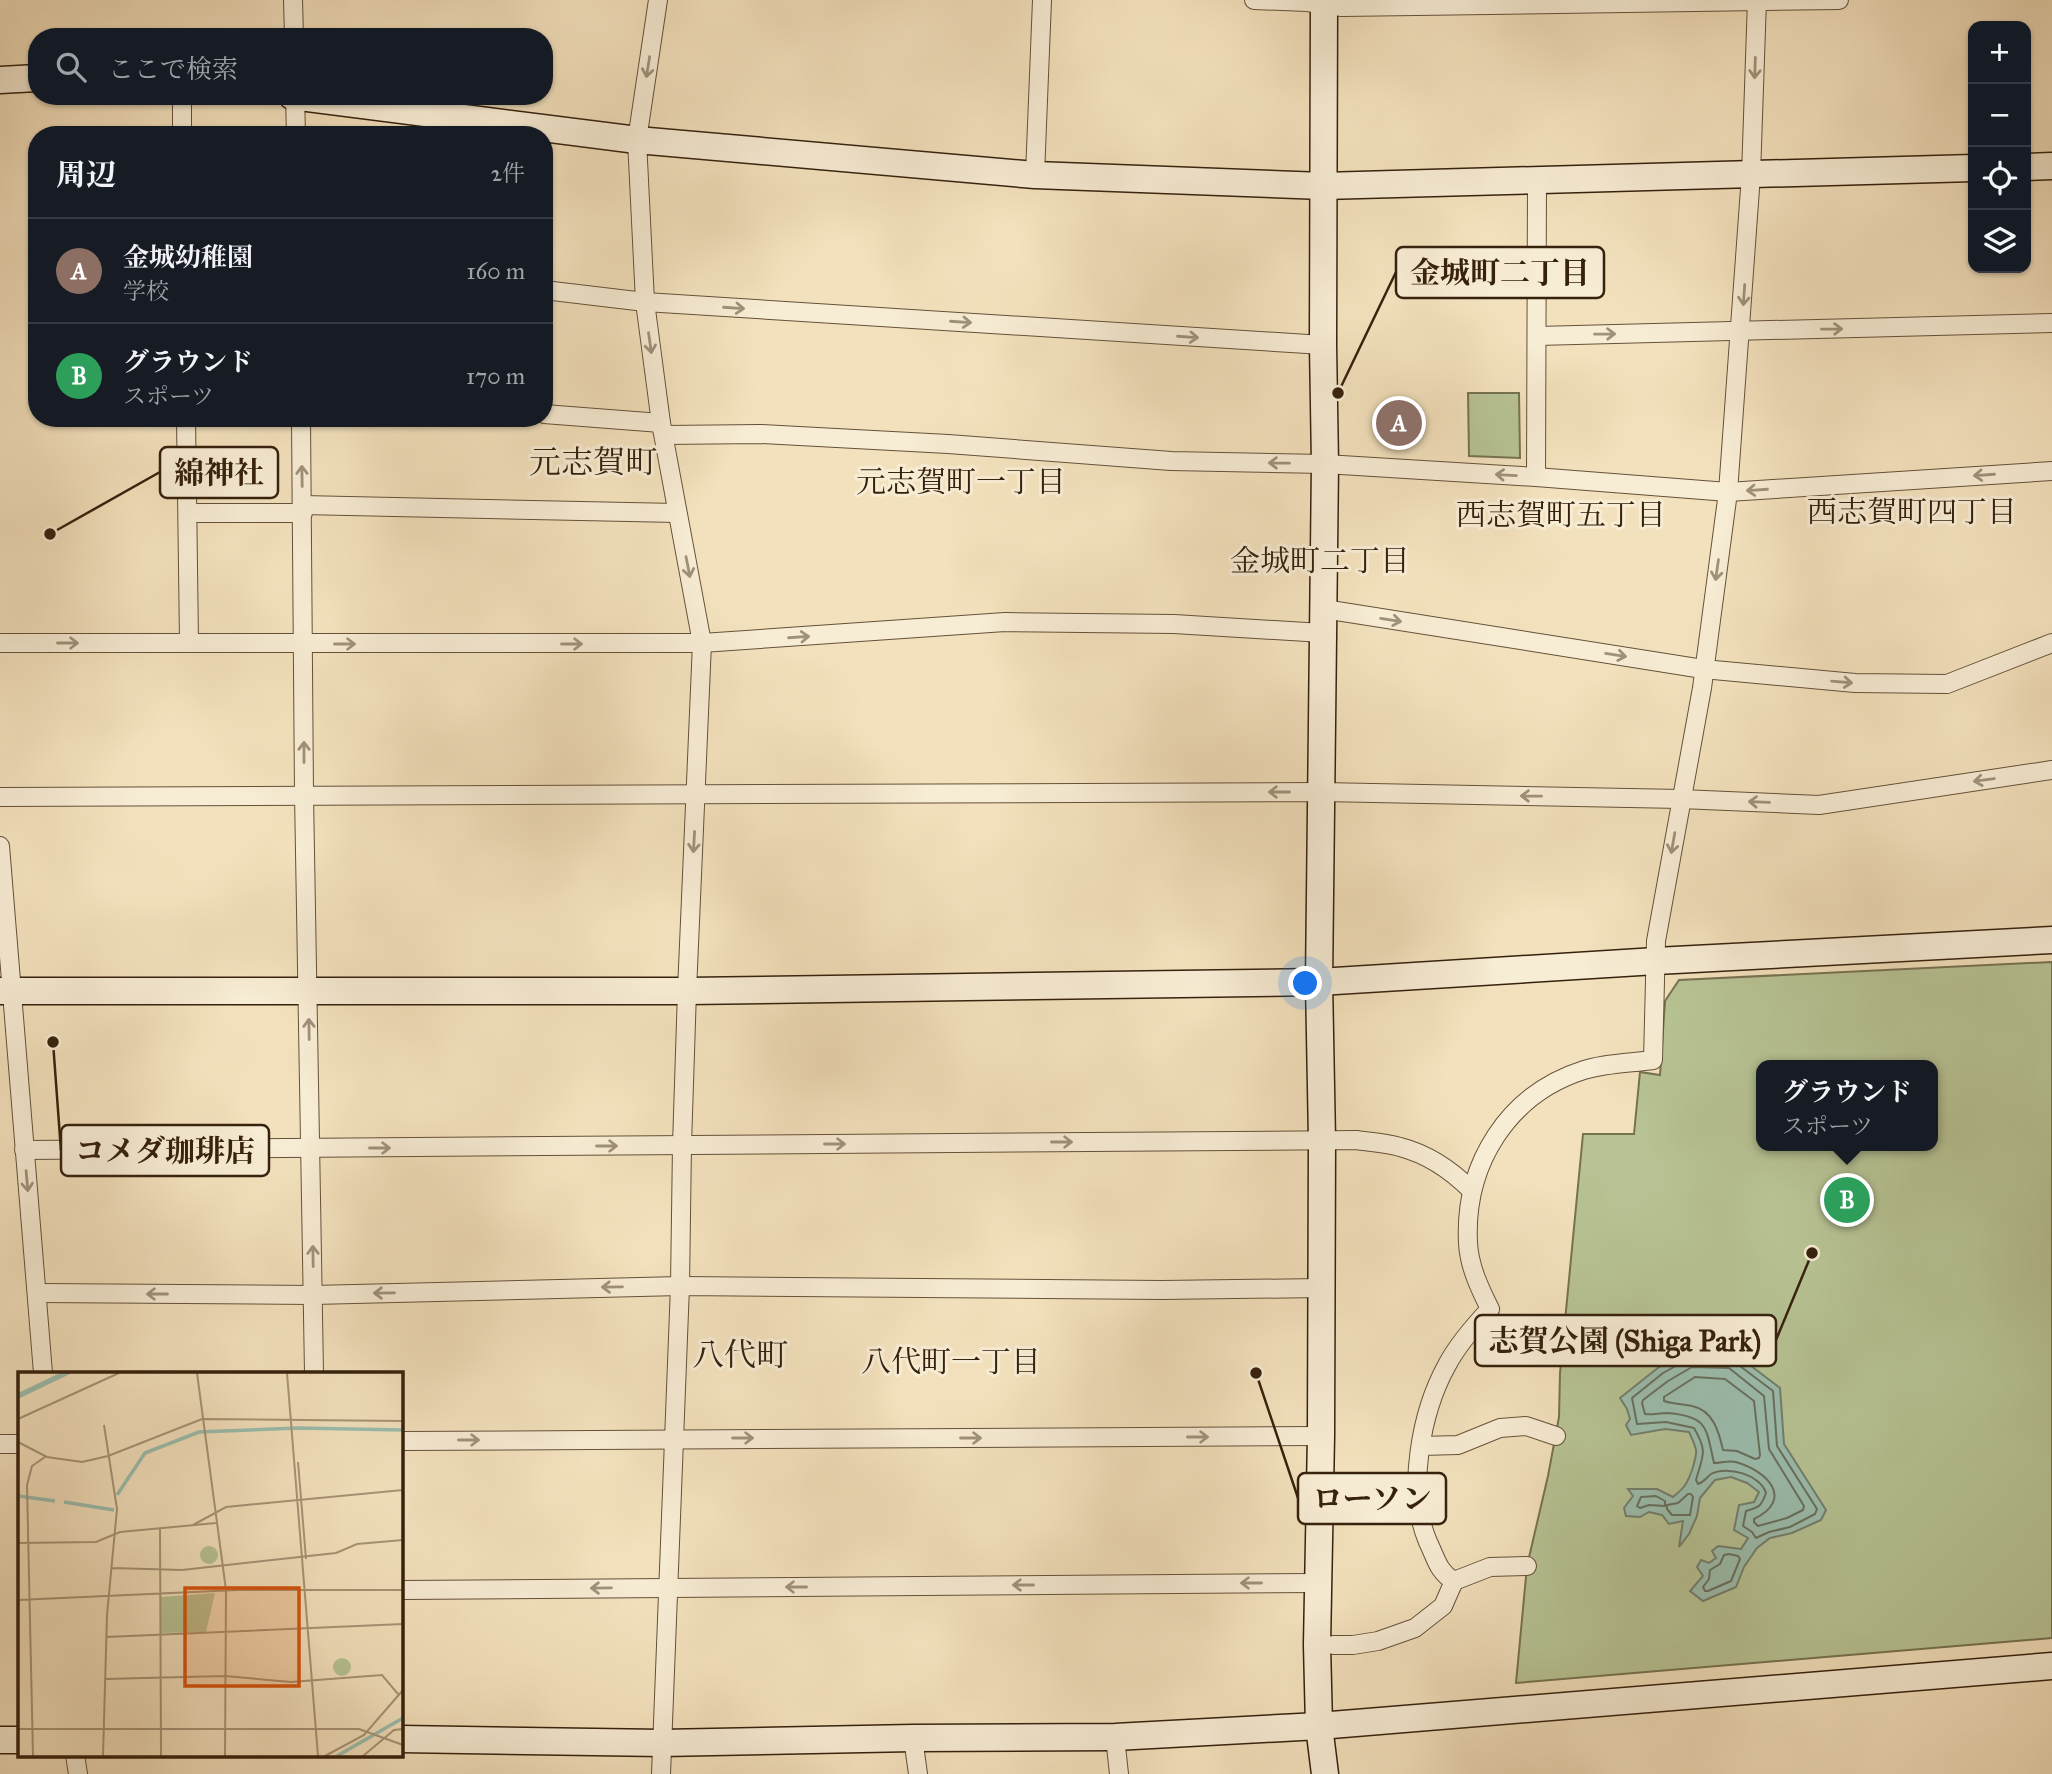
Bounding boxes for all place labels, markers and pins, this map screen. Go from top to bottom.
callout: 金城町二丁目 [1396,247,1604,298]
pin: A [1376,397,1422,449]
callout: 綿神社 [160,447,278,498]
callout: コメダ珈琲店 [61,1125,269,1176]
pin: B [1824,1174,1870,1226]
callout: 志賀公園 (Shiga Park) [1475,1315,1776,1366]
callout: ローソン [1298,1473,1446,1524]

